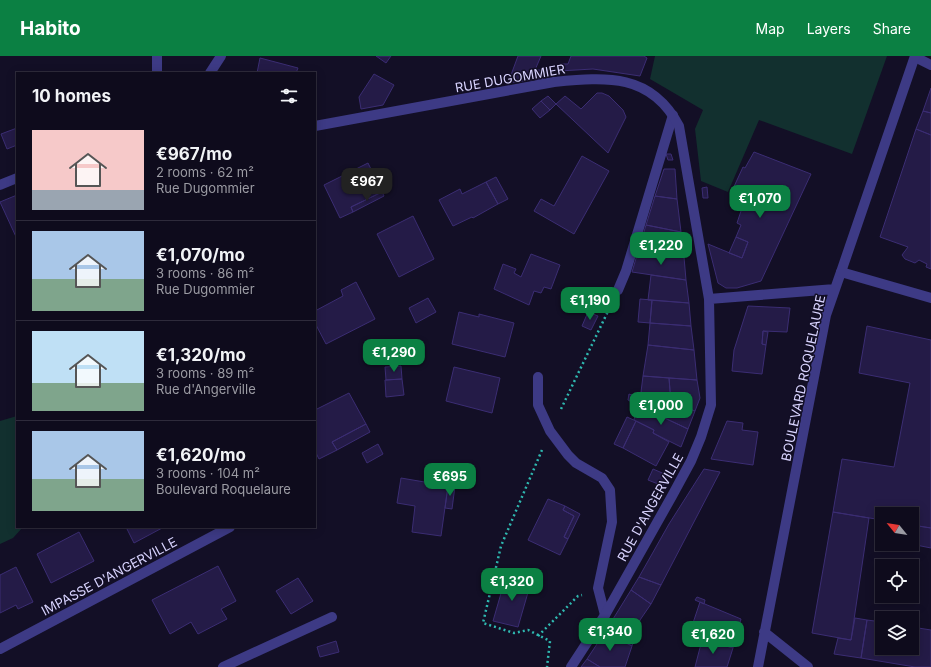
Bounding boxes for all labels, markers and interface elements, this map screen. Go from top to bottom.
text: Habito [20,17,81,40]
text: Map [756,20,785,37]
text: Layers [807,20,851,37]
text: Share [873,20,911,37]
street label: RUE DUGOMMIER [454,60,566,96]
icon: filters [278,85,300,107]
text: 10 homes [32,86,111,106]
text: €967/mo [156,144,232,164]
icon: home [64,146,112,194]
text: 2 rooms · 62 m² [156,164,254,180]
pin: €967 [343,168,391,202]
text: €967 [350,173,384,189]
text: Rue Dugommier [156,180,255,196]
pin: €1,070 [727,185,793,219]
text: €1,070 [738,190,782,206]
pin: €1,220 [628,232,694,266]
text: €1,220 [639,237,683,253]
text: €1,070/mo [156,245,245,265]
icon: home [64,247,112,295]
text: 3 rooms · 86 m² [156,265,254,281]
text: Rue Dugommier [156,281,255,297]
pin: €1,190 [557,287,623,321]
text: €1,190 [570,292,610,308]
street label: BOULEVARD ROQUELAURE [778,293,828,463]
pin: €1,290 [361,339,427,373]
text: €1,290 [372,344,416,360]
text: €1,320/mo [156,345,246,365]
icon: home [64,347,112,395]
text: 3 rooms · 89 m² [156,365,254,381]
text: Rue d'Angerville [156,381,256,397]
pin: €1,000 [628,392,694,426]
text: €1,000 [639,397,683,413]
text: €1,620/mo [156,445,246,465]
icon: home [64,447,112,495]
street label: RUE D'ANGERVILLE [614,450,686,564]
pin: €695 [426,463,474,497]
text: 3 rooms · 104 m² [156,465,260,481]
text: €695 [433,468,467,484]
text: Boulevard Roquelaure [156,481,291,497]
north arrow [875,507,919,551]
map controls [875,507,919,655]
street label: IMPASSE D'ANGERVILLE [38,533,180,619]
button: locate [875,559,919,603]
pin: €1,320 [479,568,545,602]
text: €1,320 [490,573,534,589]
button: layers [875,611,919,655]
pin: €1,340 [577,618,643,652]
pin: €1,620 [680,621,746,655]
text: €1,340 [588,623,632,639]
text: €1,620 [691,626,735,642]

